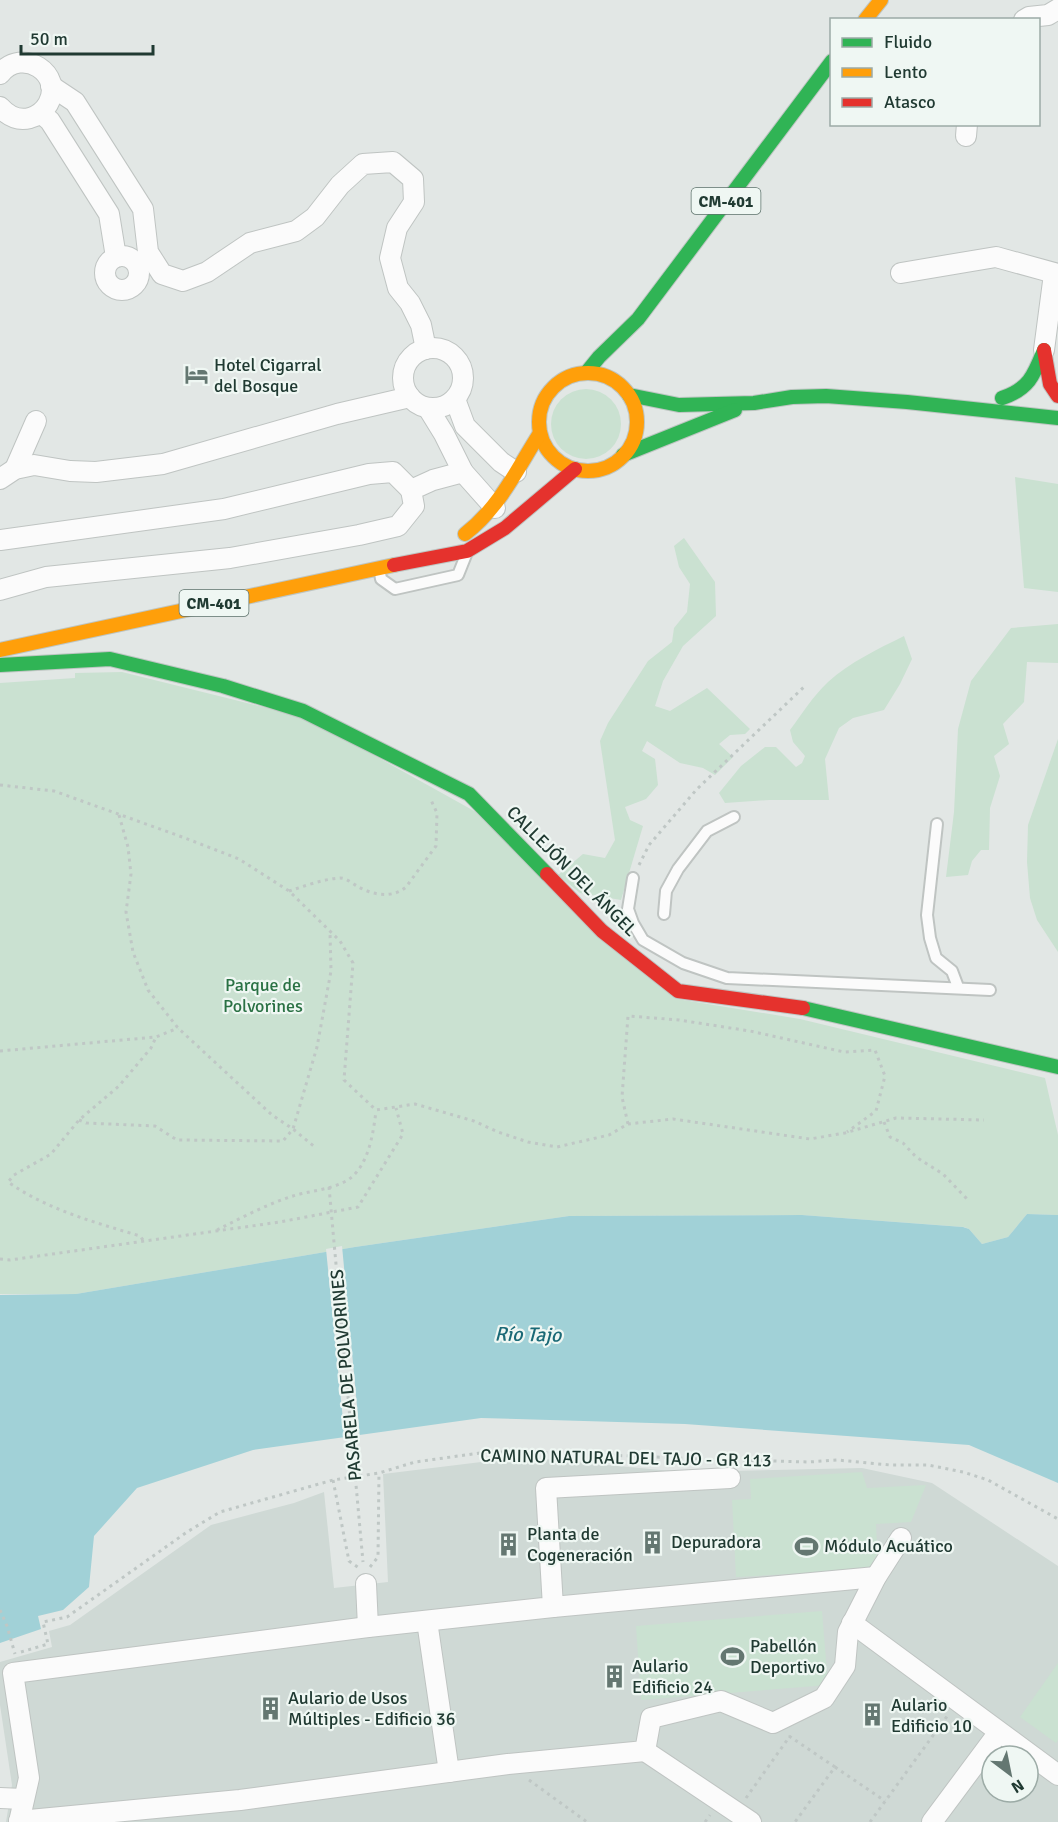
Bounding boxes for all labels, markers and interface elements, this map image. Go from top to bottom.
scale bar [21,18,153,56]
legend [830,18,1040,126]
text: 50 m [30,28,68,50]
text: Fluido [884,31,932,53]
text: Lento [884,61,927,83]
text: Atasco [884,91,936,113]
road number: CM-401 [692,188,760,214]
place label: Hotel Cigarral del Bosque [214,354,322,397]
hotel icon: Hotel Cigarral del Bosque [183,362,209,388]
road number: CM-401 [180,590,248,616]
street label: CALLEJÓN DEL ÁNGEL [502,801,642,941]
park label: Parque de Polvorines [223,974,303,1017]
street label: PASARELA DE POLVORINES [326,1268,366,1482]
water label: Río Tajo [494,1321,563,1348]
street label: CAMINO NATURAL DEL TAJO - GR 113 [480,1444,772,1472]
place label: Planta de Cogeneración [527,1523,633,1566]
building icon: Depuradora [640,1529,666,1555]
building icon: Planta de Cogeneración [496,1531,522,1557]
place label: Depuradora [671,1531,761,1553]
sports icon: Módulo Acuático [793,1533,819,1559]
place label: Módulo Acuático [824,1535,953,1557]
place label: Pabellón Deportivo [750,1635,825,1678]
sports icon: Pabellón Deportivo [719,1643,745,1669]
place label: Aulario Edificio 24 [632,1655,713,1698]
building icon: Aulario Edificio 24 [601,1663,627,1689]
place label: Aulario de Usos Múltiples - Edificio 36 [288,1687,455,1730]
place label: Aulario Edificio 10 [891,1694,972,1737]
building icon: Aulario de Usos Múltiples - Edificio 36 [257,1695,283,1721]
building icon: Aulario Edificio 10 [860,1702,886,1728]
north arrow [980,1744,1040,1804]
text: N [1007,1774,1027,1797]

